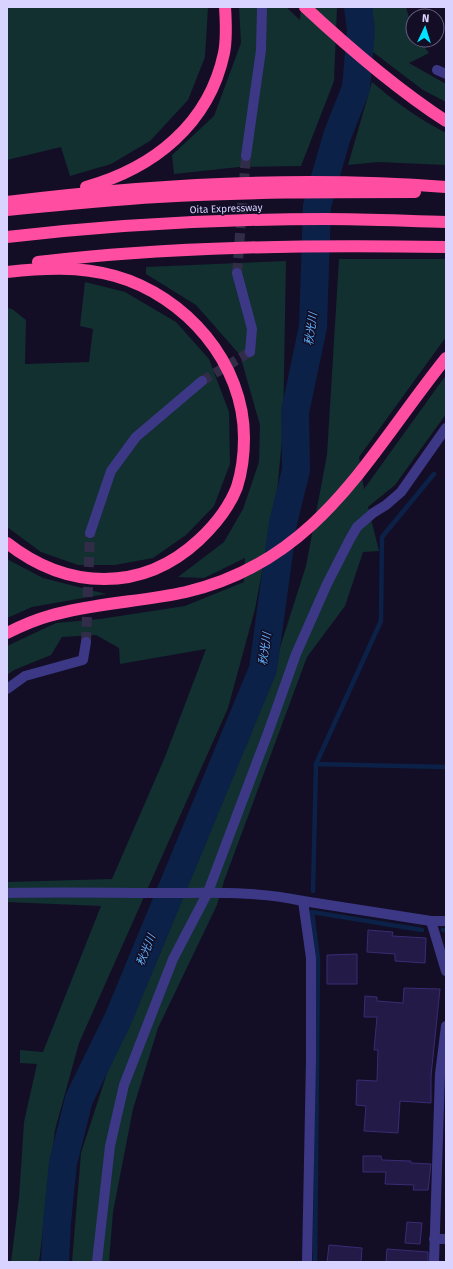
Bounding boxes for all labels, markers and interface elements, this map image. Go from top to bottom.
north arrow [405,8,445,48]
text: N [422,12,430,25]
street label: Oita Expressway [189,202,263,216]
water label: 秋光川 [302,311,320,346]
water label: 秋光川 [256,631,274,666]
water label: 秋光川 [134,931,159,968]

